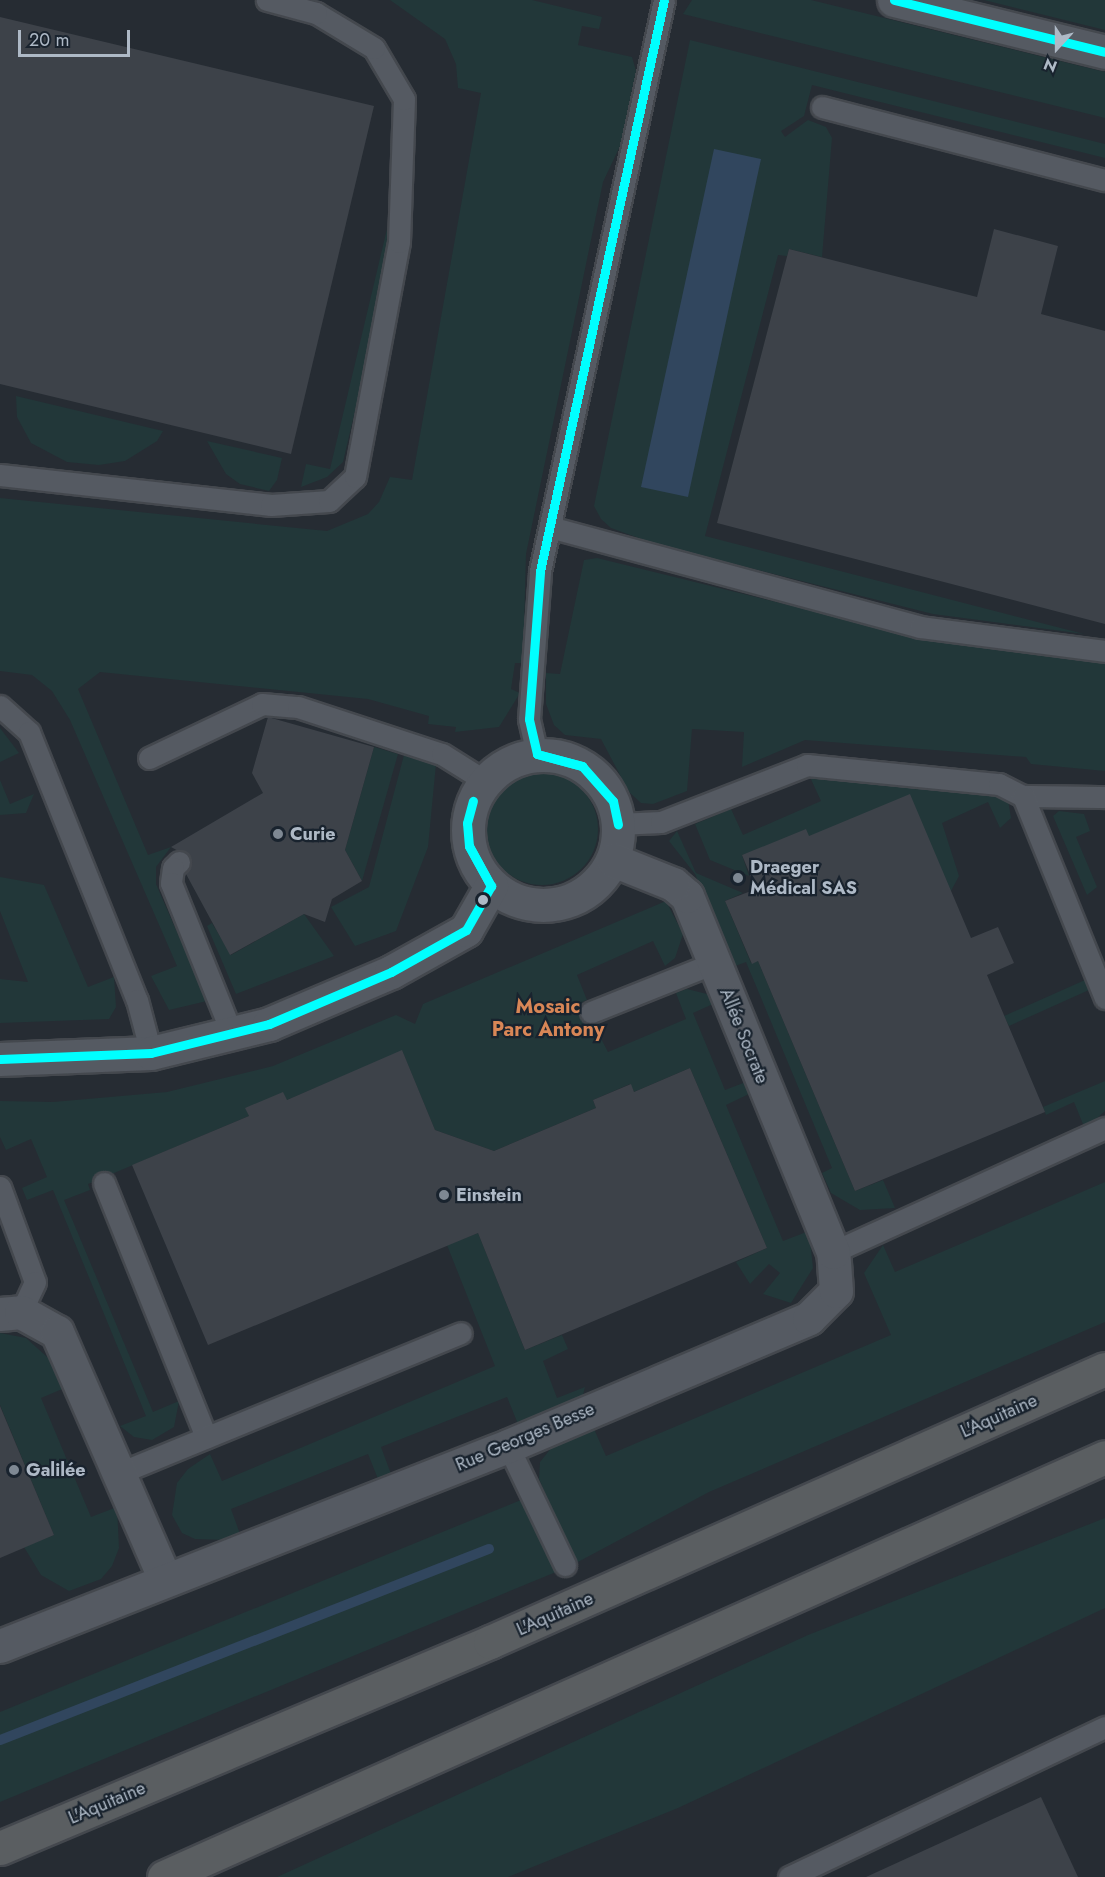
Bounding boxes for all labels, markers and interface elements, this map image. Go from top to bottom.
scale bar [21,18,134,56]
north arrow [1027,18,1087,78]
text: 20 m [29,27,69,53]
text: N [1040,52,1060,78]
place label: Curie [290,823,336,845]
marker: Curie [271,827,285,841]
place label: Draeger Médical SAS [750,857,857,900]
marker: Draeger Médical SAS [731,871,745,885]
unlabelled marker [477,894,489,906]
street label: Allée Socrate [715,985,773,1087]
district label: Mosaic Parc Antony [492,994,604,1041]
place label: Einstein [456,1184,522,1206]
marker: Einstein [437,1188,451,1202]
street label: L'Aquitaine [957,1390,1041,1442]
street label: Rue Georges Besse [452,1398,598,1476]
place label: Galilée [26,1459,86,1481]
marker: Galilée [7,1463,21,1477]
street label: L'Aquitaine [513,1588,597,1640]
street label: L'Aquitaine [65,1777,149,1829]

